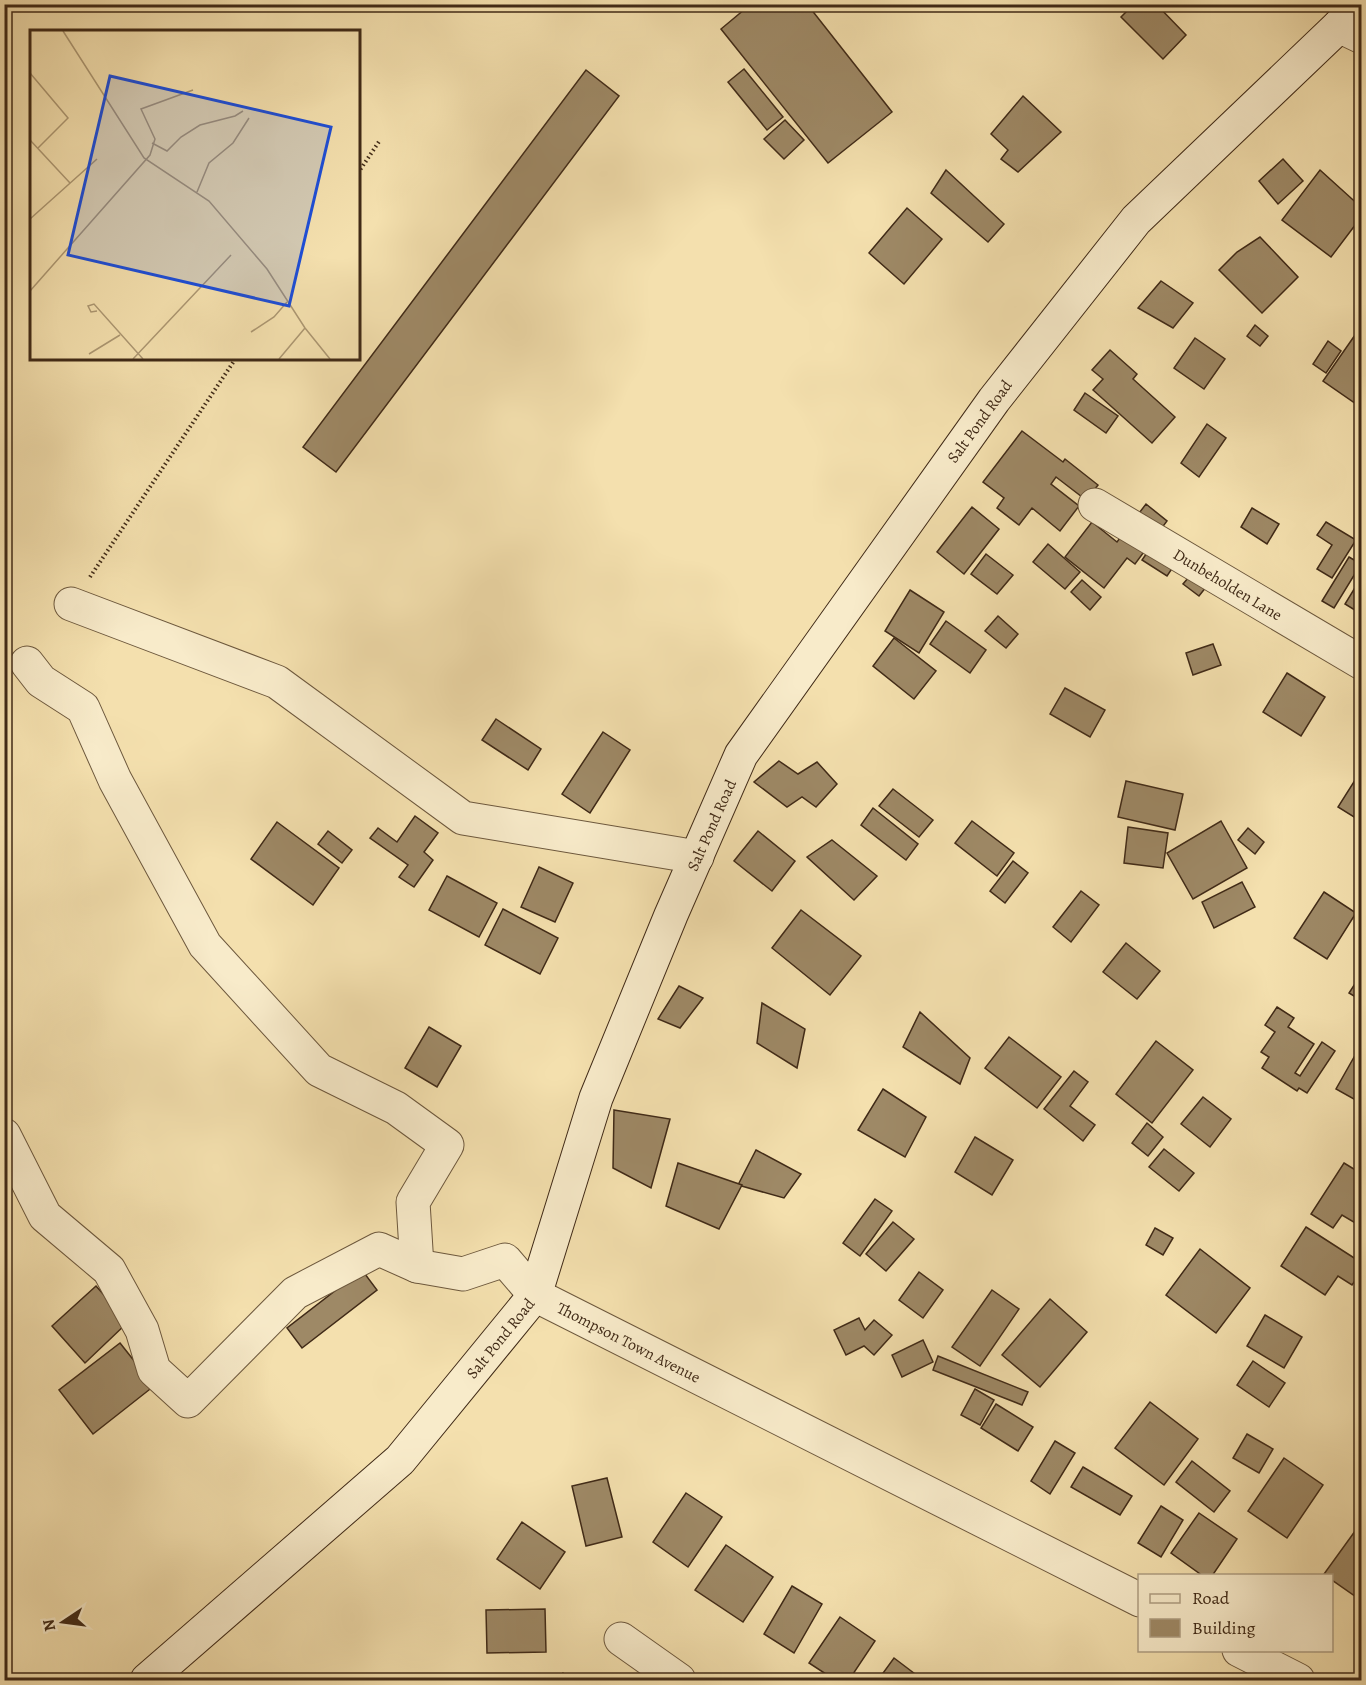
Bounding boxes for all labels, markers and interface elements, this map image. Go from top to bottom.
inset map [30,30,360,360]
street label: Salt Pond Road [942,375,1018,468]
street label: Dunbeholden Lane [1169,544,1286,626]
street label: Salt Pond Road [682,776,742,875]
street label: Salt Pond Road [461,1293,540,1384]
street label: Thompson Town Avenue [553,1297,704,1389]
legend [1138,1574,1333,1652]
text: Road [1192,1586,1230,1610]
north arrow [33,1592,93,1652]
text: Building [1192,1616,1256,1640]
text: N [37,1617,61,1633]

